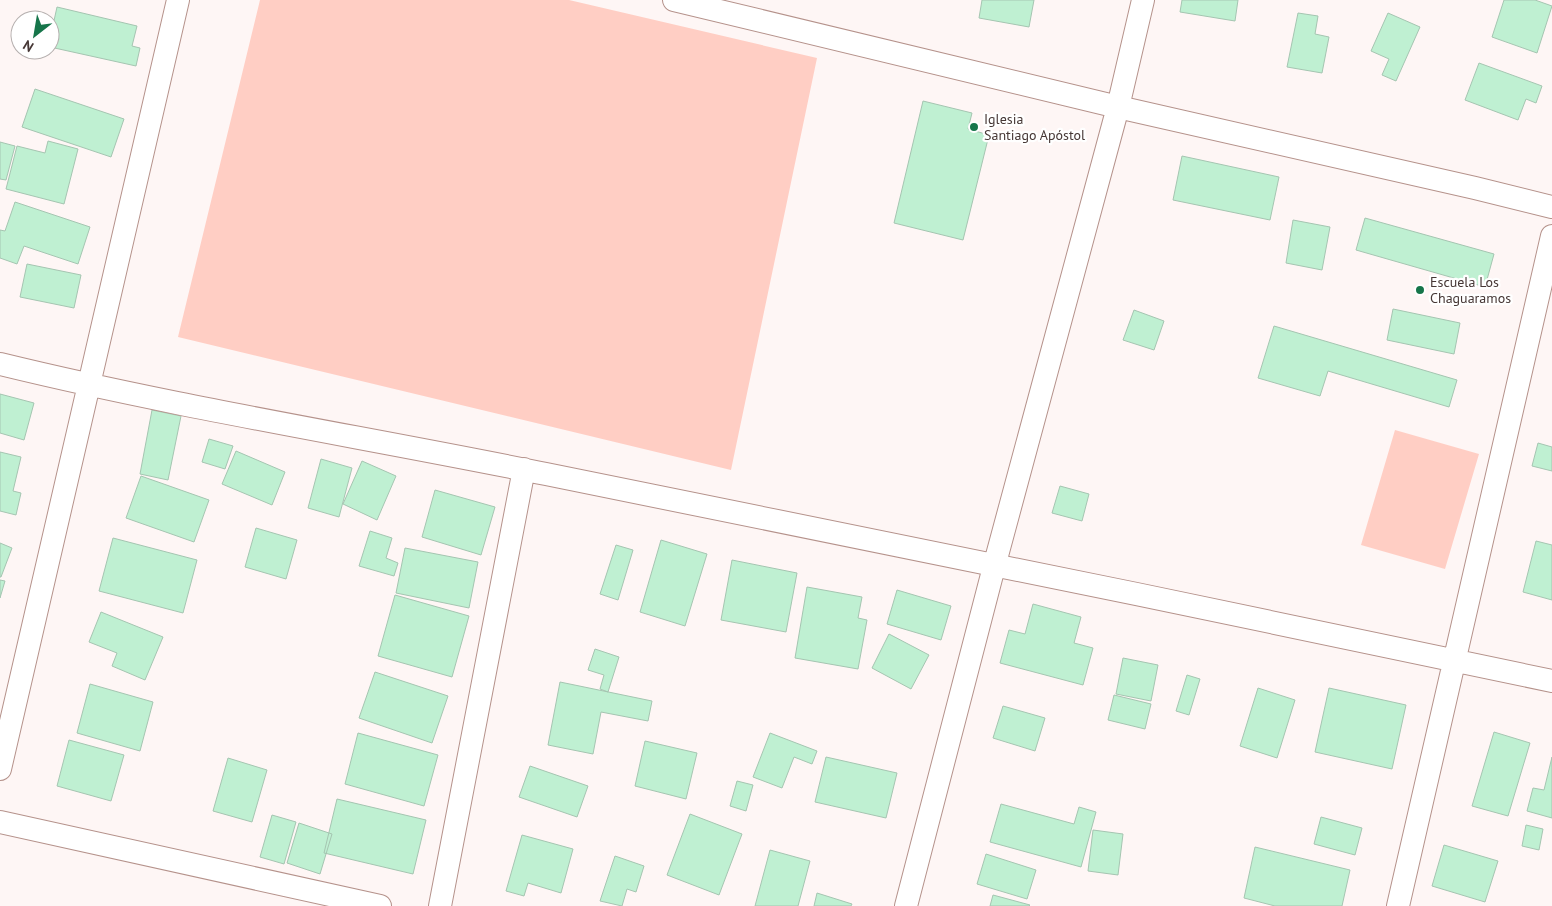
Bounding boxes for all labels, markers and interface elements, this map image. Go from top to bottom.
north arrow [10,10,60,60]
text: N [20,36,37,56]
place label: Iglesia Santiago Apóstol [984,110,1085,144]
marker: Iglesia Santiago Apóstol [968,121,980,133]
place label: Escuela Los Chaguaramos [1430,273,1511,307]
marker: Escuela Los Chaguaramos [1414,284,1426,296]

